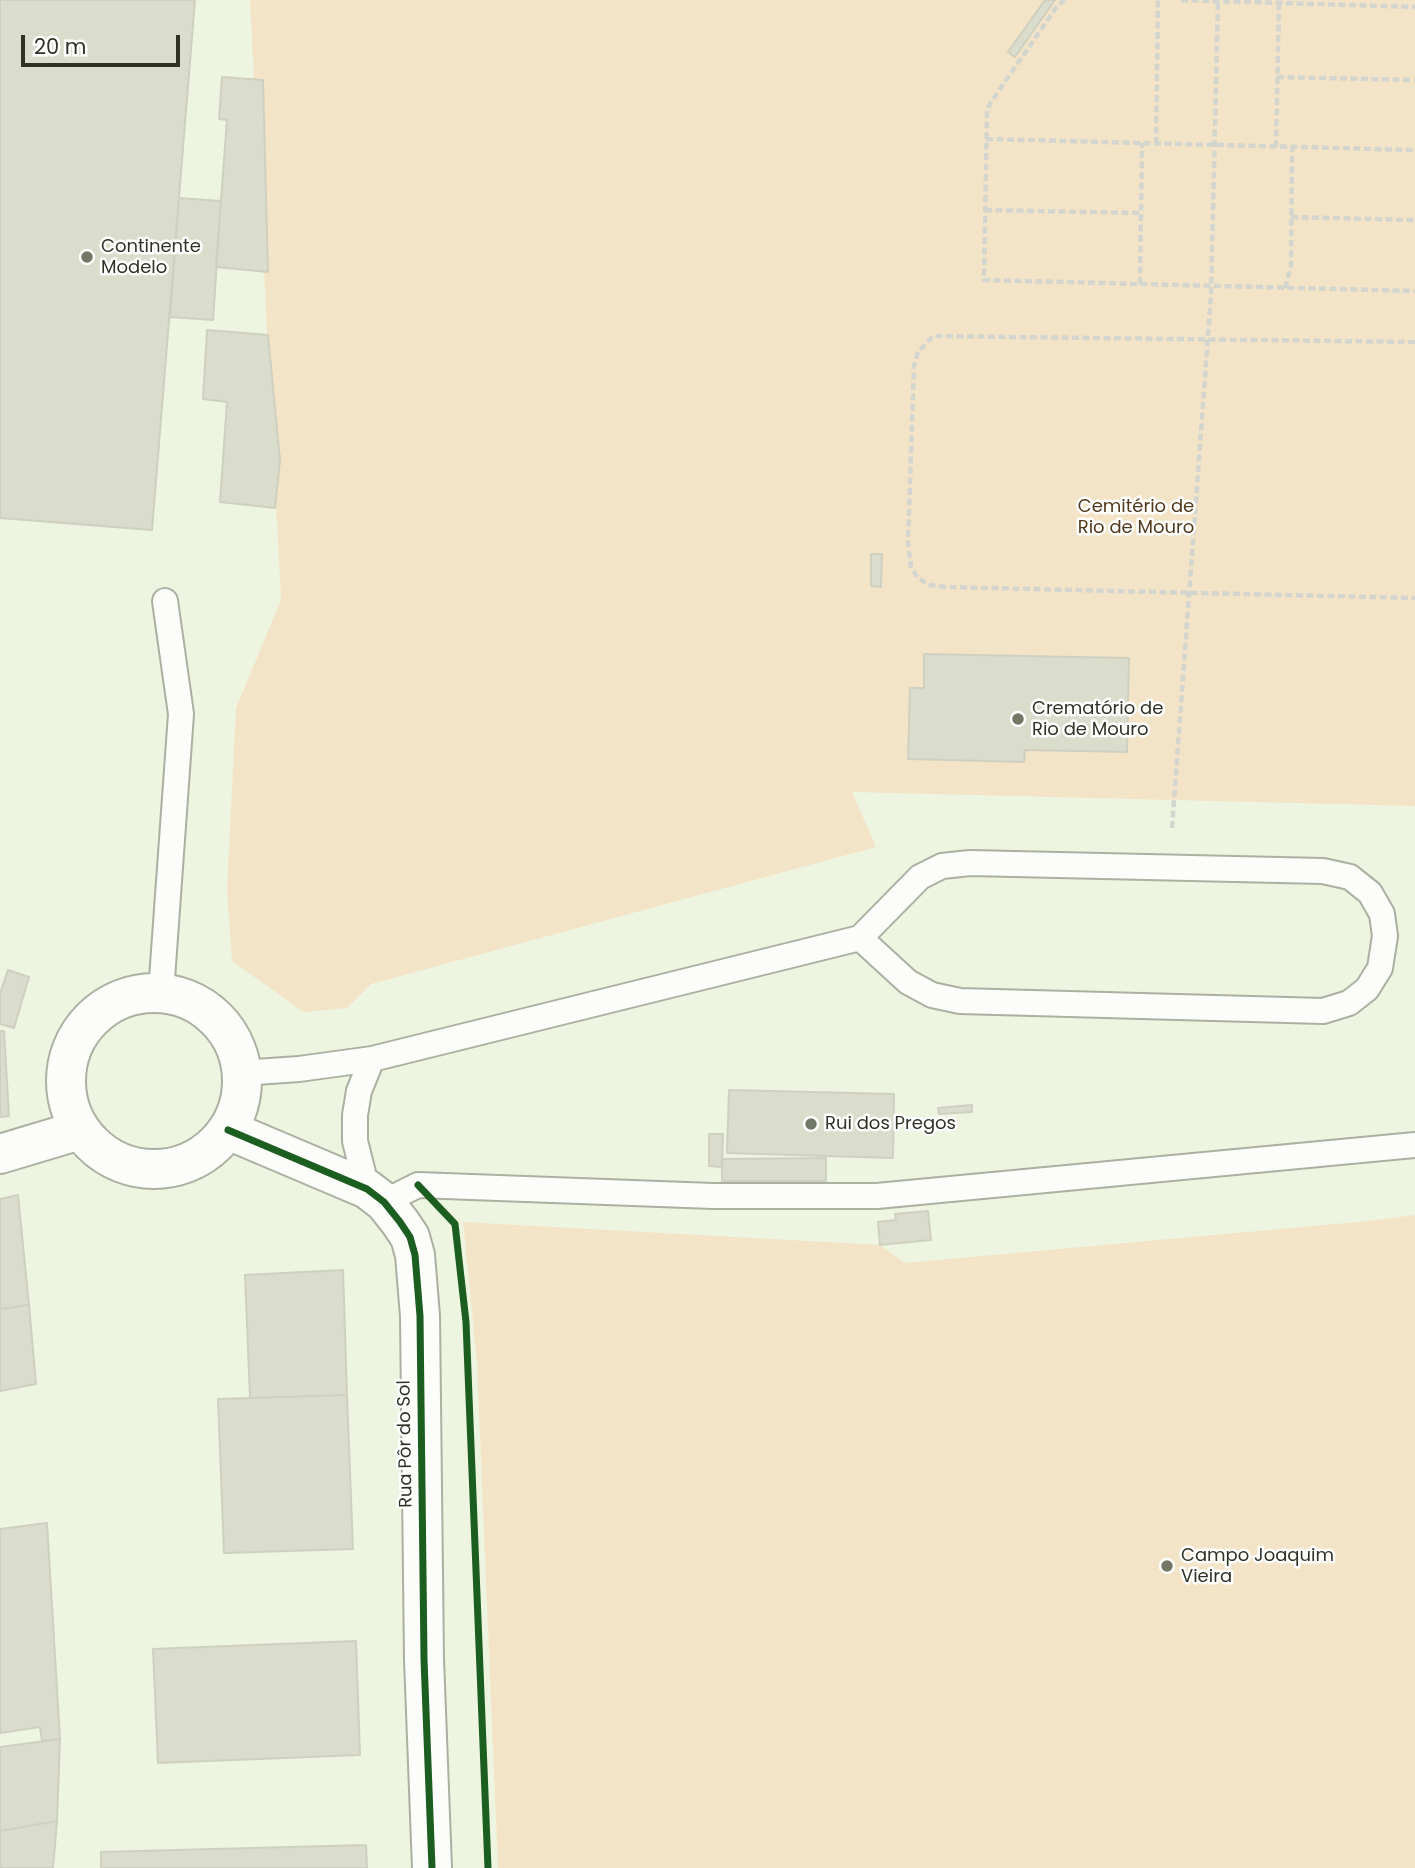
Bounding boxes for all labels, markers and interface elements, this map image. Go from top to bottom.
scale bar [24,21,184,65]
text: 20 m [34,32,87,61]
place label: Continente Modelo [101,236,201,278]
marker: Continente Modelo [79,249,95,265]
park label: Cemitério de Rio de Mouro [1078,496,1194,538]
place label: Crematório de Rio de Mouro [1032,698,1163,740]
marker: Crematório de Rio de Mouro [1010,711,1026,727]
place label: Rui dos Pregos [825,1113,956,1135]
marker: Rui dos Pregos [803,1116,819,1132]
street label: Rua Pôr do Sol [394,1380,418,1508]
place label: Campo Joaquim Vieira [1181,1545,1334,1588]
marker: Campo Joaquim Vieira [1159,1558,1175,1574]

